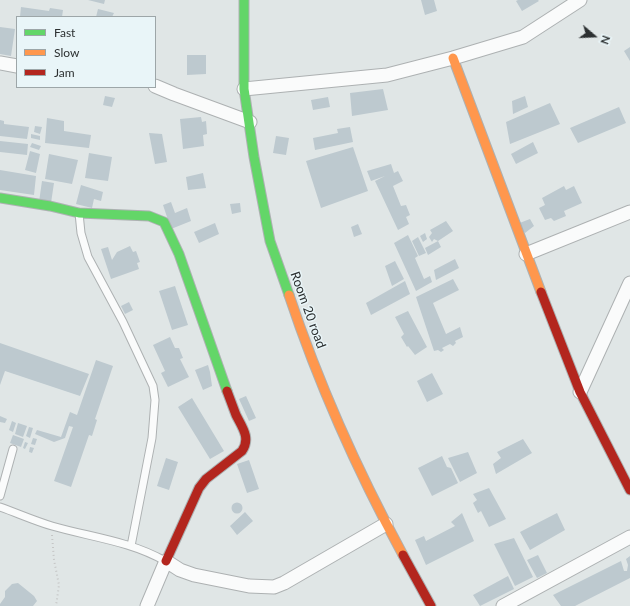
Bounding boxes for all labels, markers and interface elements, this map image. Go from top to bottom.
legend [16,16,156,88]
north arrow [574,16,614,56]
text: Fast [54,25,75,40]
text: N [598,34,613,46]
text: Slow [54,45,79,60]
text: Jam [54,65,75,80]
street label: Room 20 road [287,270,329,350]

